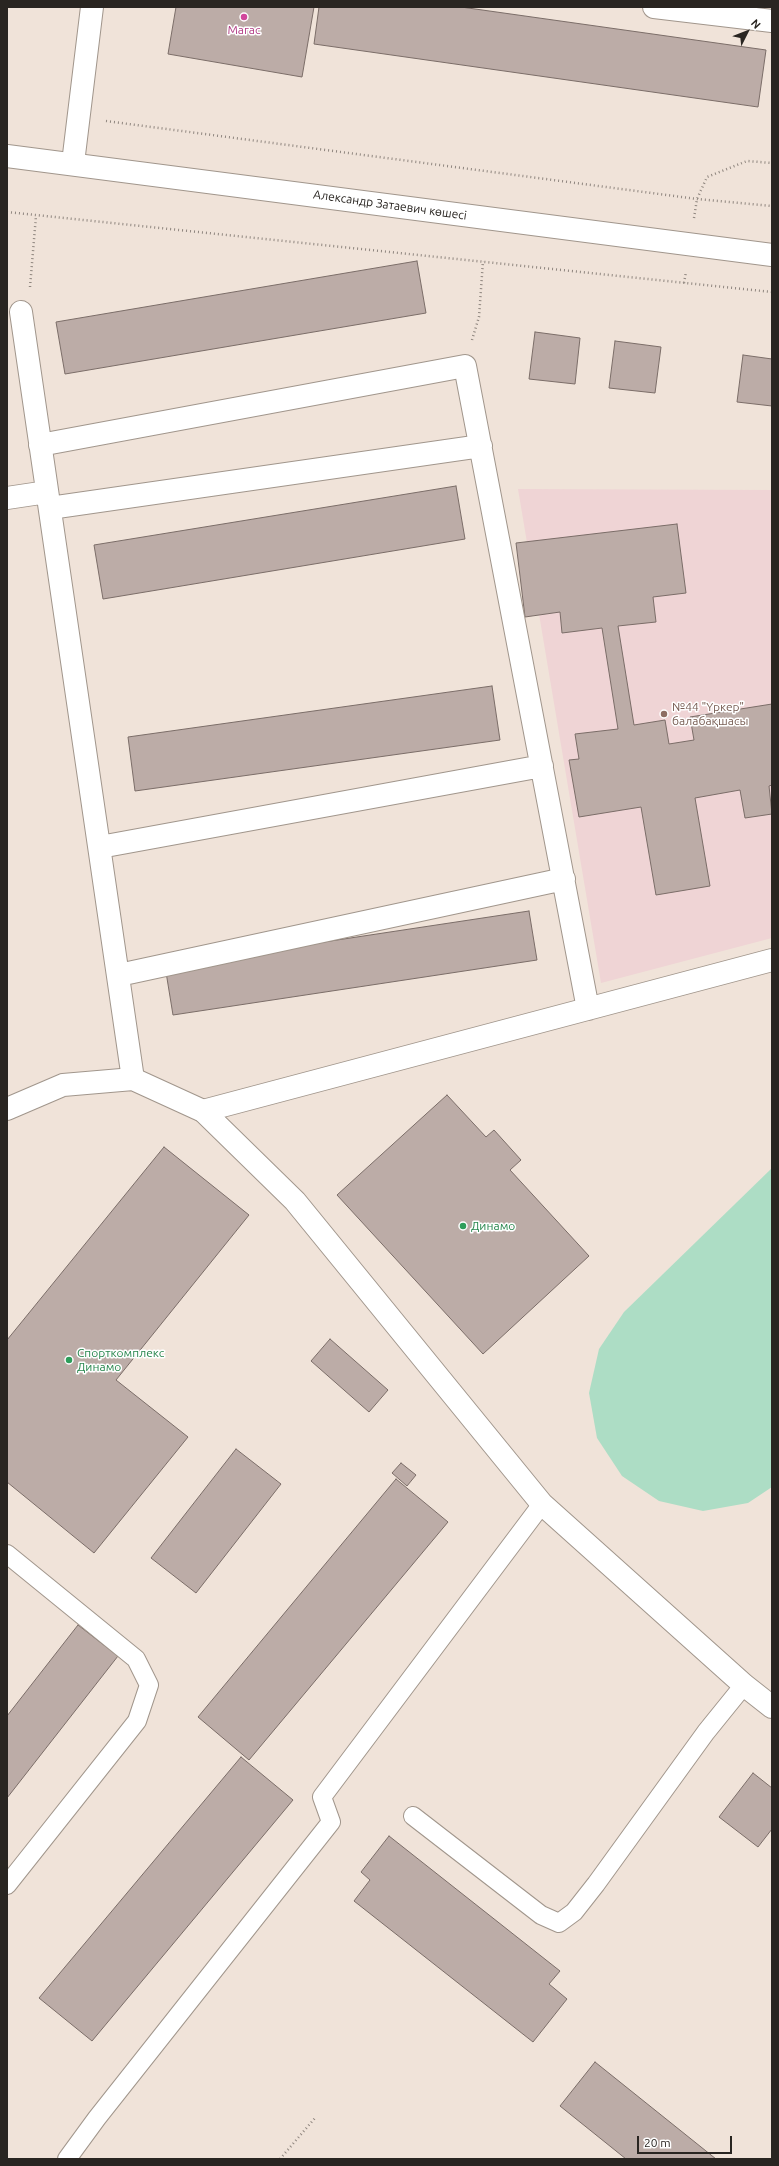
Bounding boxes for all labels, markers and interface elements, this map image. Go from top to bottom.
marker: Магас [239,12,249,22]
north arrow [727,12,767,52]
text: N [749,17,763,31]
place label: Магас [227,23,261,37]
street label: Александр Затаевич көшесі [312,187,468,223]
place label: №44 "Үркер" балабақшасы [672,700,748,728]
marker: №44 "Үркер" балабақшасы [659,709,669,719]
place label: Динамо [471,1219,515,1233]
marker: Динамо [458,1221,468,1231]
place label: Спорткомплекс Динамо [77,1346,164,1374]
marker: Спорткомплекс Динамо [64,1355,74,1365]
scale bar [639,2128,734,2154]
text: 20 m [644,2136,671,2149]

